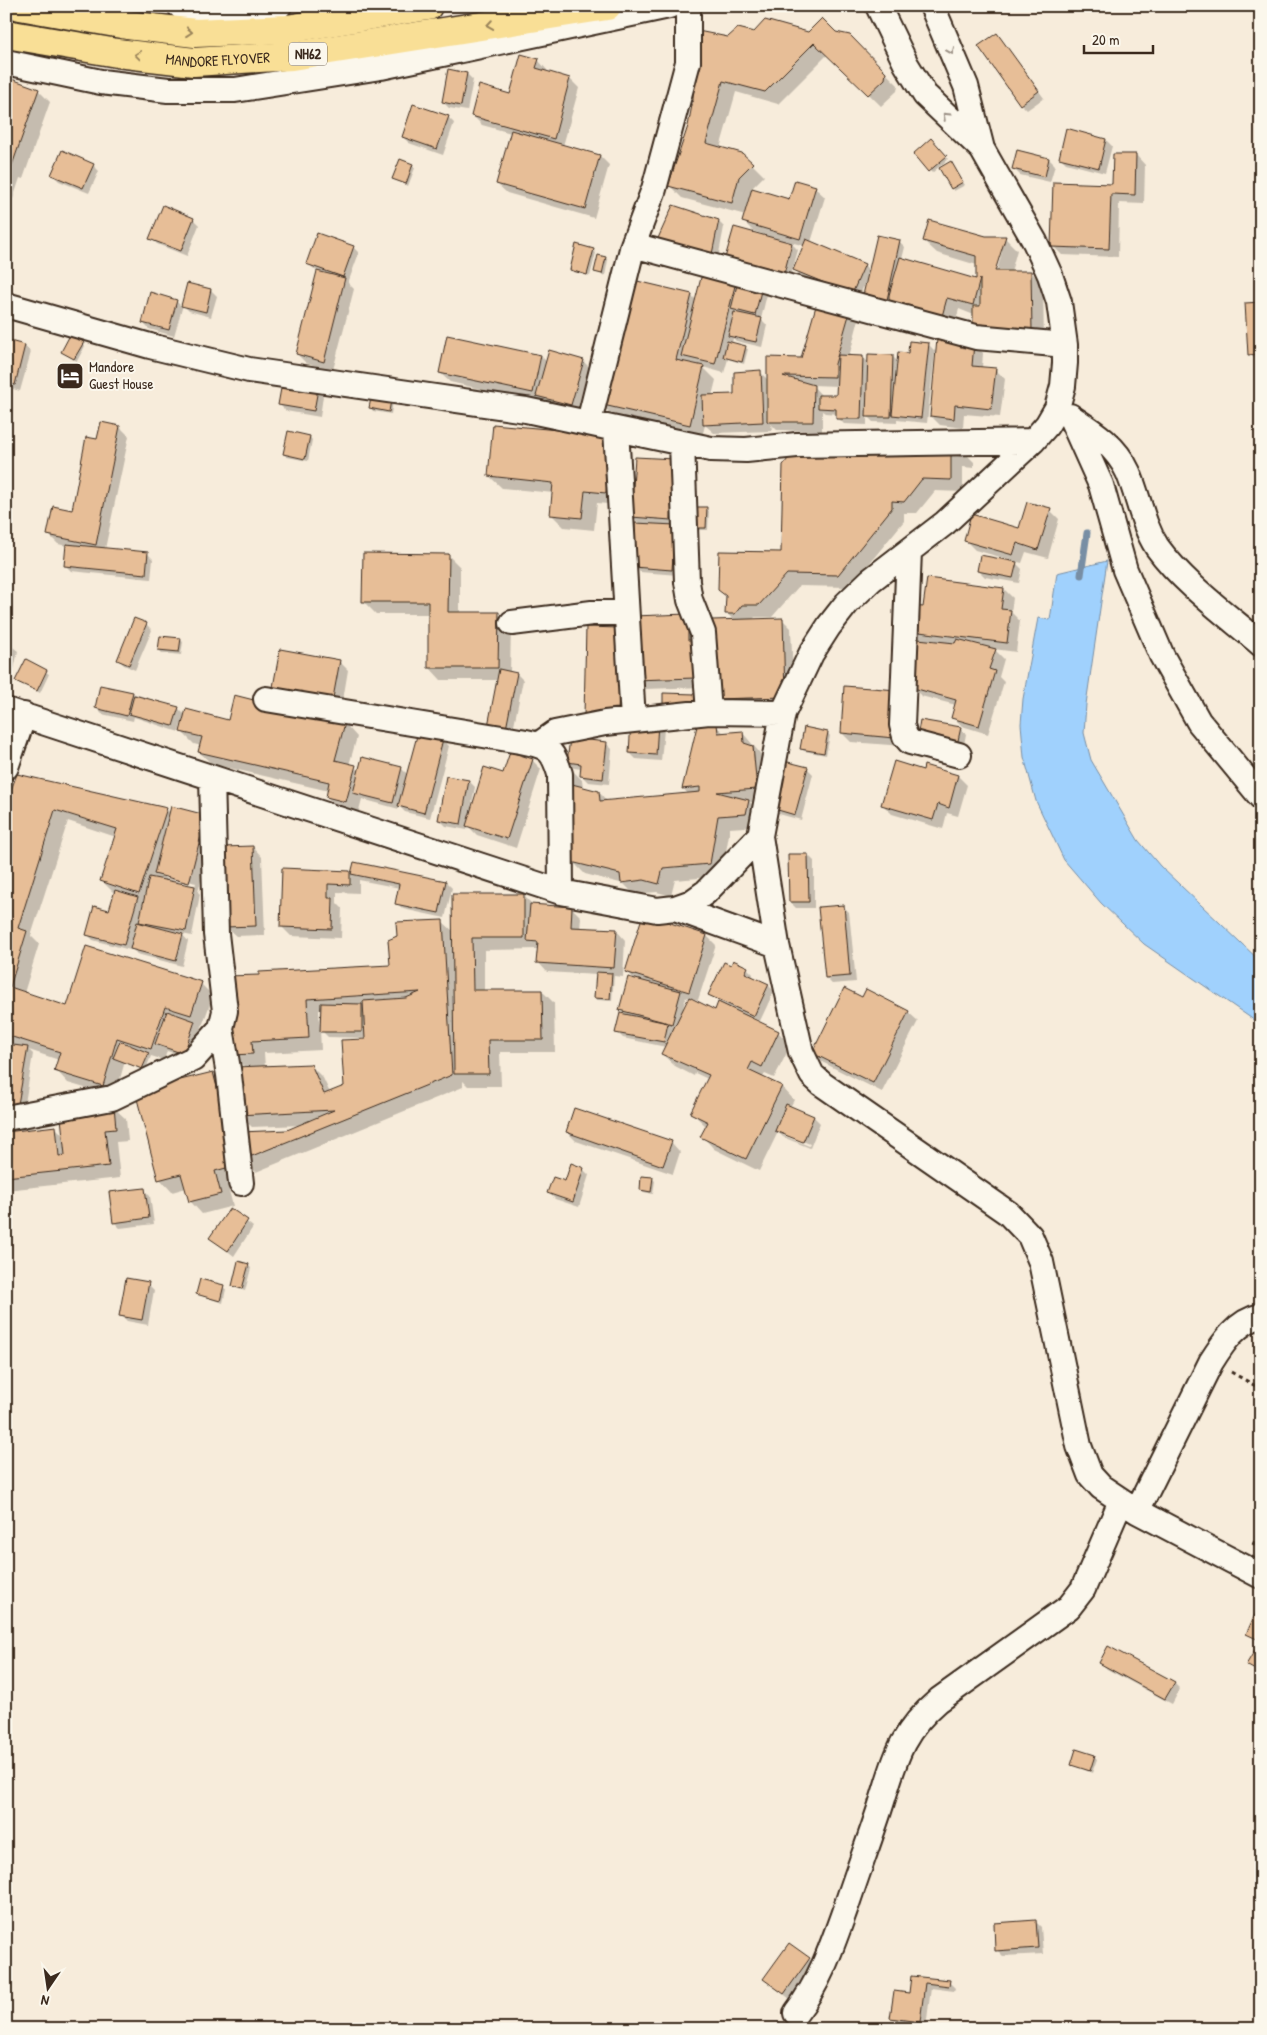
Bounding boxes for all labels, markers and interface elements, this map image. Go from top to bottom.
one-way arrow [486,20,495,30]
scale bar [1084,22,1153,54]
one-way arrow [186,26,194,37]
text: 20 m [1092,29,1119,50]
road number: NH62 [289,42,327,66]
street label: MANDORE FLYOVER [165,46,271,72]
one-way arrow [945,46,956,55]
one-way arrow [134,50,142,61]
one-way arrow [943,113,952,122]
place label: Mandore Guest House [89,356,153,394]
hotel icon: Mandore Guest House [55,361,85,391]
north arrow [22,1962,72,2012]
text: N [39,1991,51,2011]

